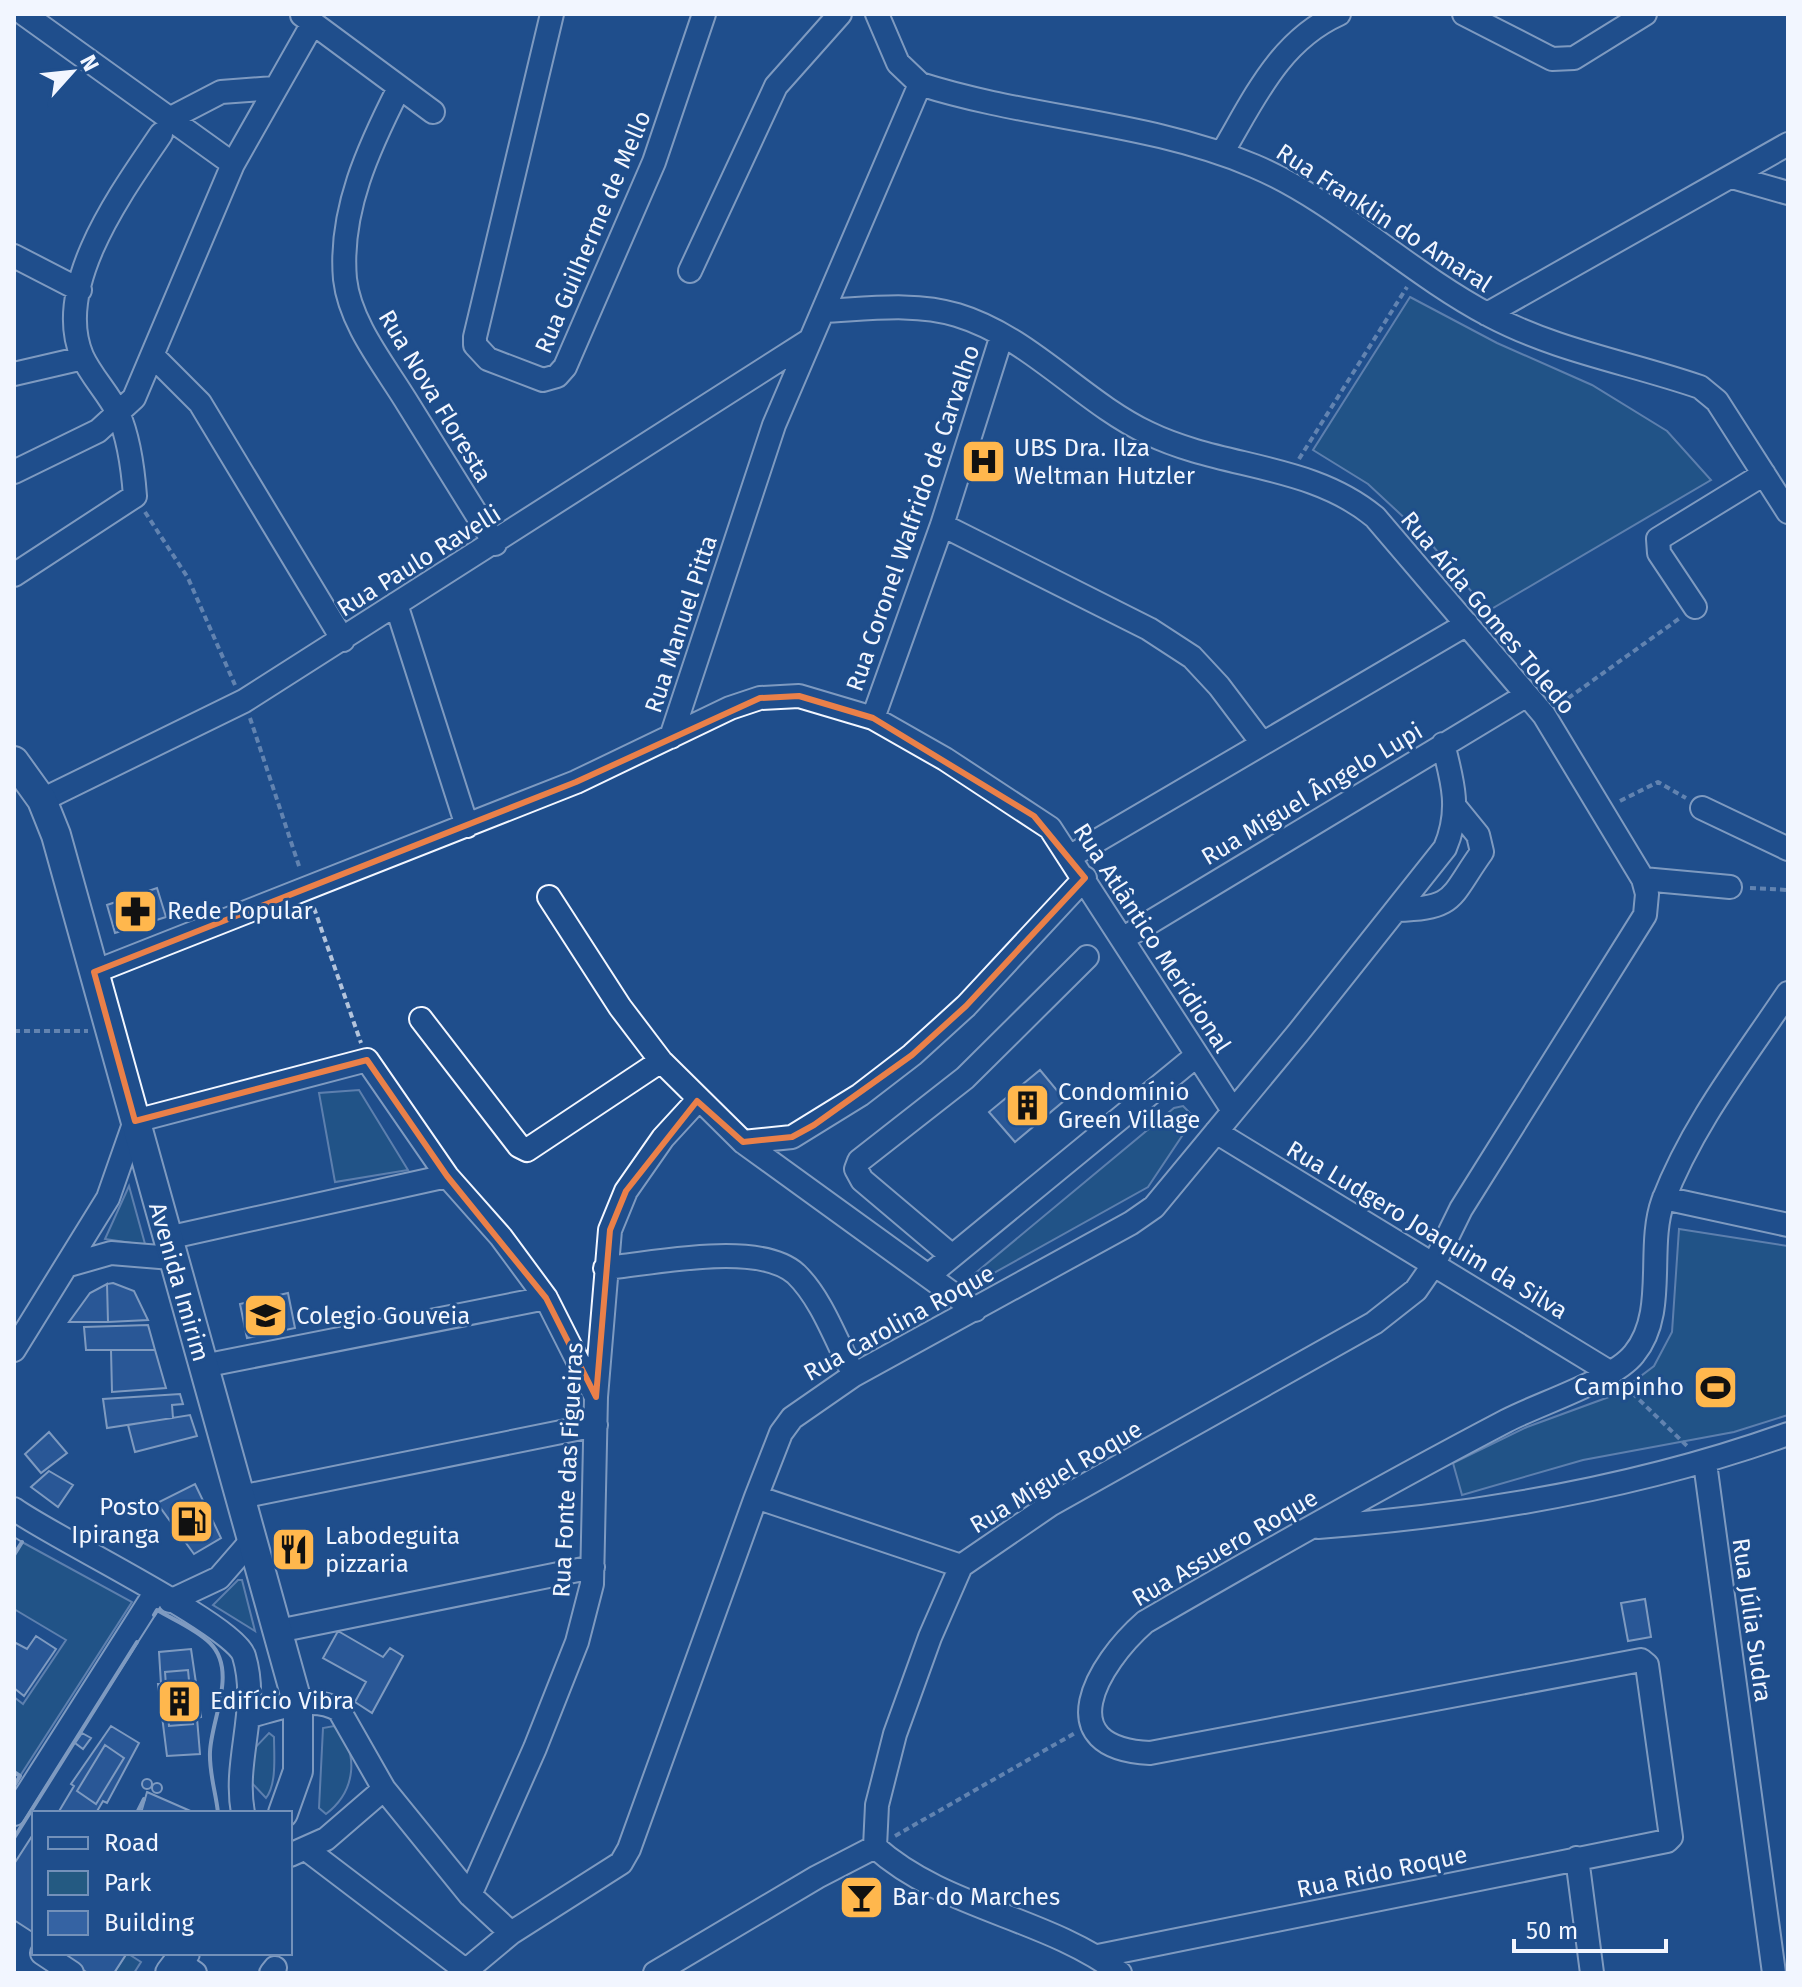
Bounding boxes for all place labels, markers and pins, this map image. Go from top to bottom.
place label: UBS Dra. Ilza Weltman Hutzler [1014,434,1196,490]
hospital icon: UBS Dra. Ilza Weltman Hutzler [959,438,1007,486]
pharmacy icon: Rede Popular [112,887,160,935]
place label: Rede Popular [167,897,313,925]
place label: Condomínio Green Village [1058,1078,1200,1134]
building icon: Condomínio Green Village [1003,1082,1051,1130]
school or university icon: Colegio Gouveia [241,1292,289,1340]
place label: Colegio Gouveia [296,1302,470,1330]
sports icon: Campinho [1691,1363,1739,1411]
place label: Campinho [1574,1373,1684,1401]
place label: Posto Ipiranga [71,1493,160,1549]
fuel station icon: Posto Ipiranga [167,1497,215,1545]
place label: Labodeguita pizzaria [325,1522,460,1578]
restaurant icon: Labodeguita pizzaria [270,1526,318,1574]
building icon: Edifício Vibra [155,1677,203,1725]
place label: Edifício Vibra [210,1687,354,1715]
bar icon: Bar do Marches [837,1873,885,1921]
place label: Bar do Marches [892,1883,1060,1911]

